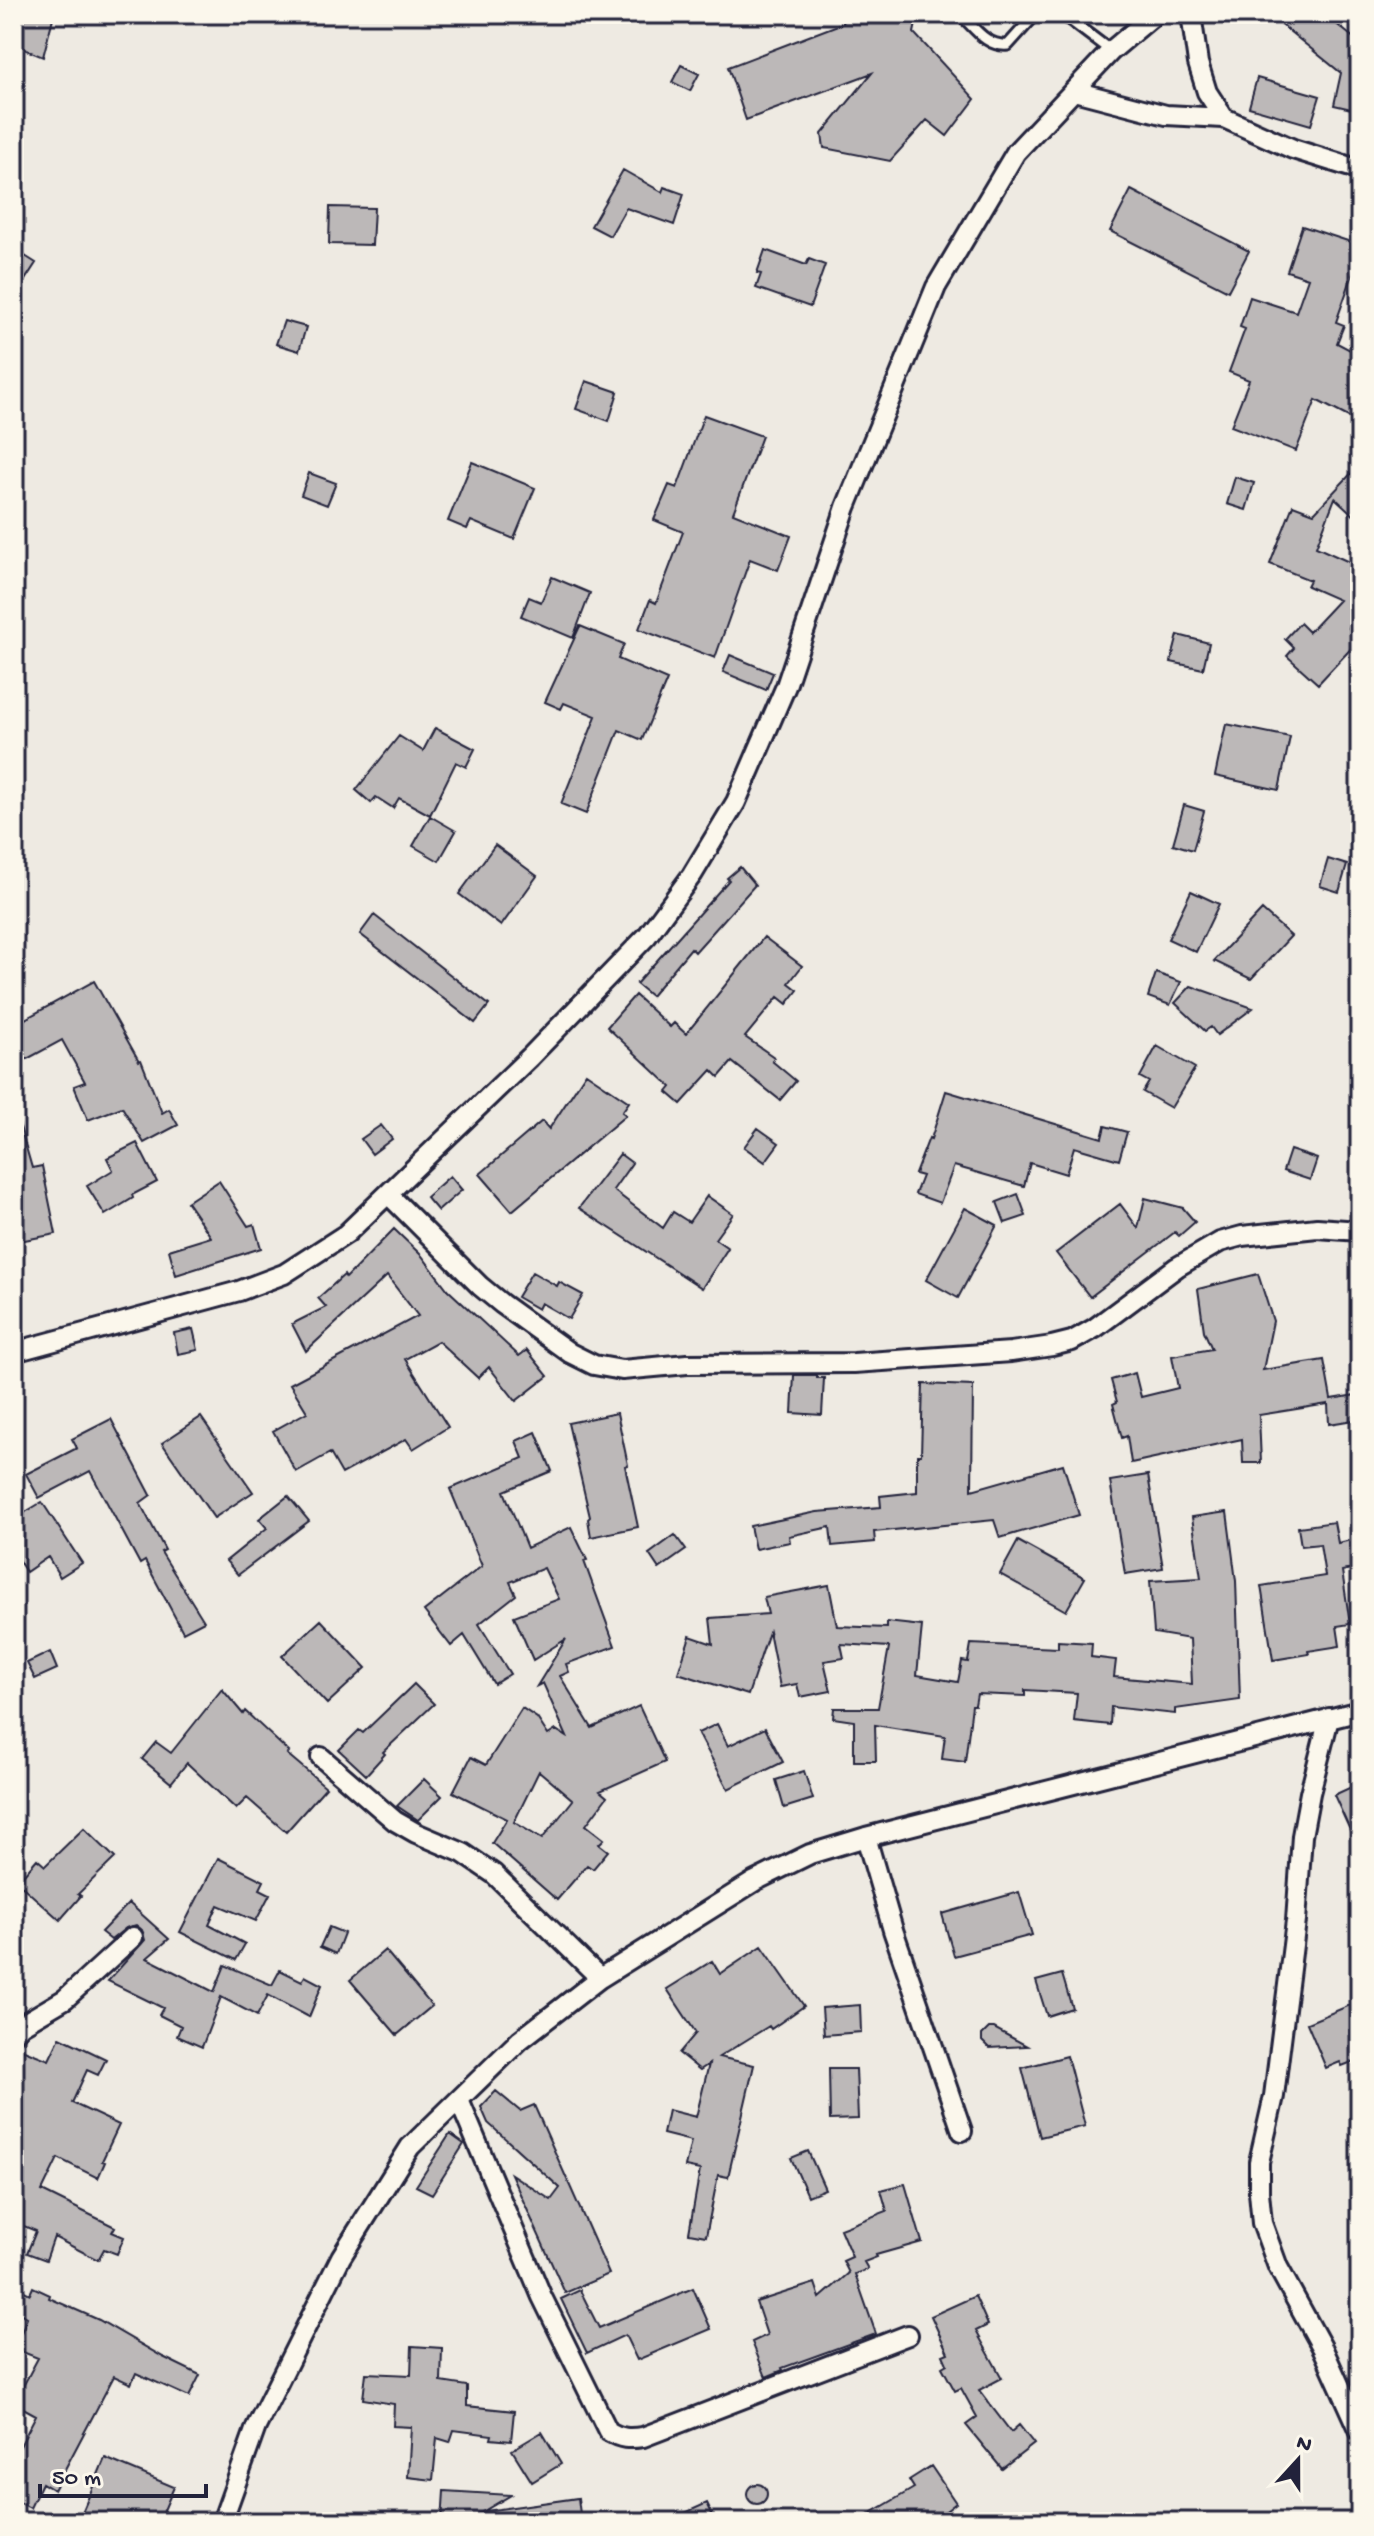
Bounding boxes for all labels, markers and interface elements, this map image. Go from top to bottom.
north arrow [1258,2420,1338,2500]
text: N [1292,2430,1315,2460]
scale bar [40,2448,206,2498]
text: 50 m [52,2465,101,2494]

